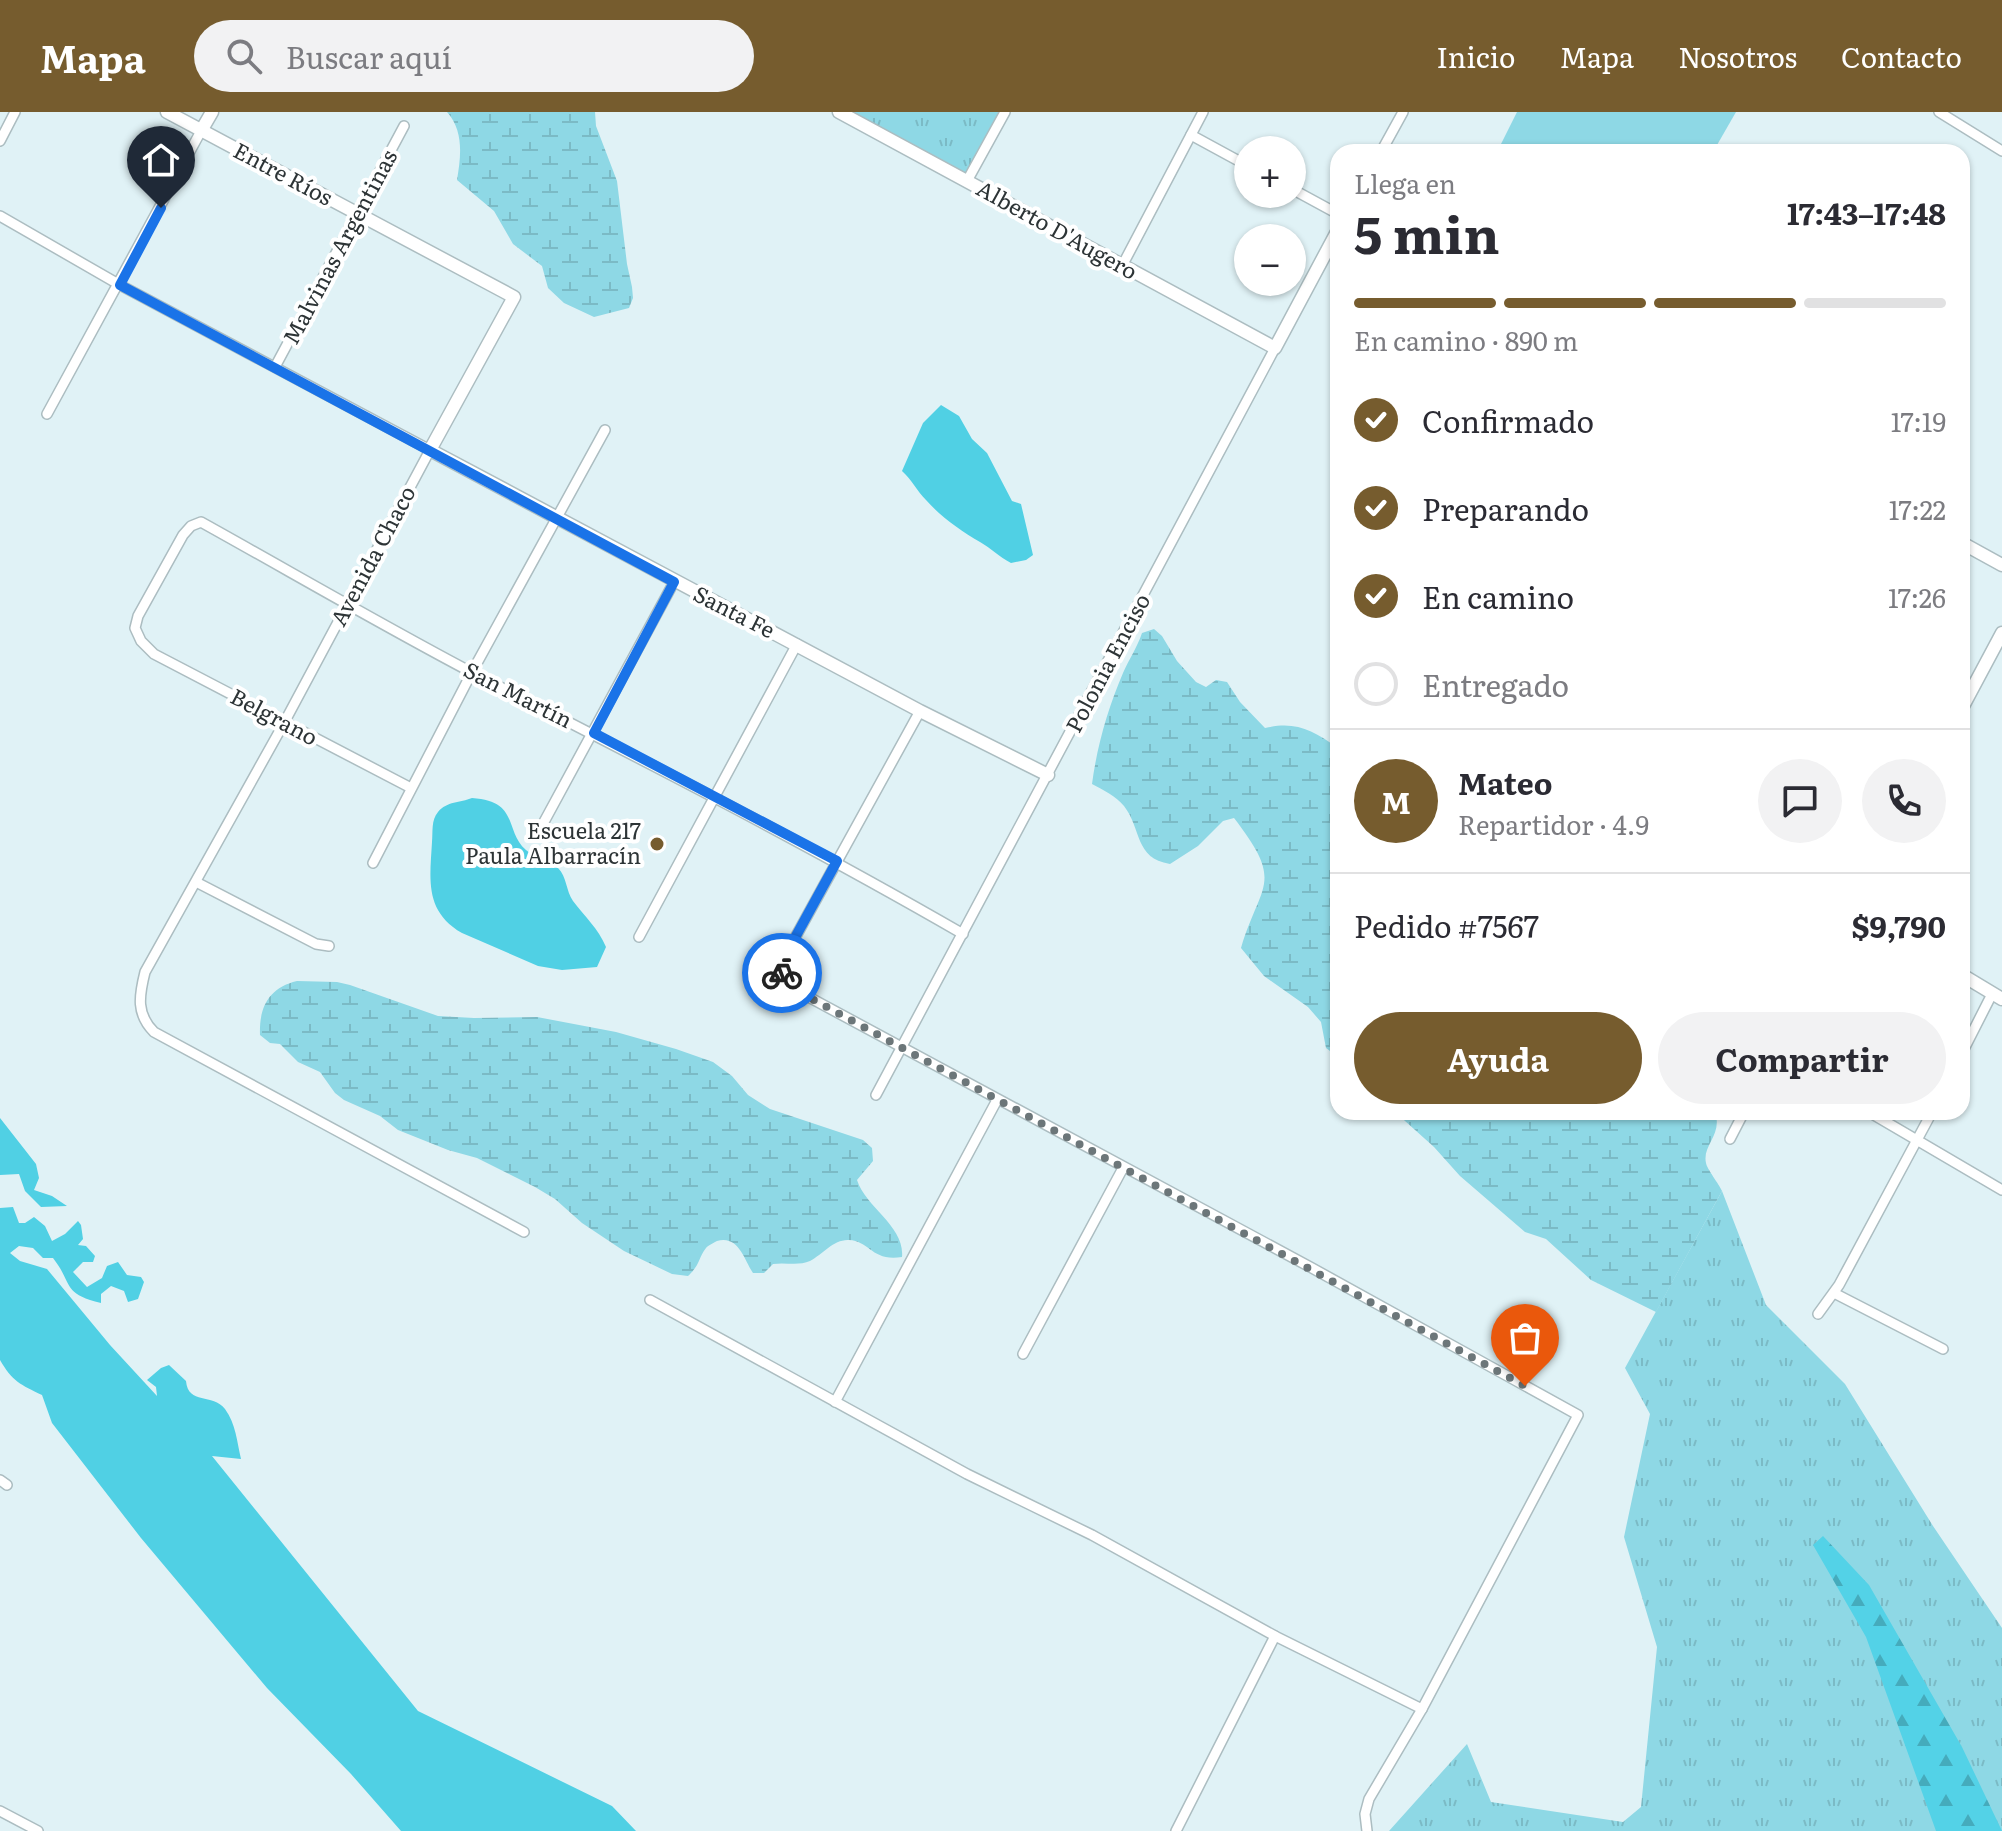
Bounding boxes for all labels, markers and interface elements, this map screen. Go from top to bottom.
search box [194,20,754,92]
text: Mapa [40,28,146,85]
icon: search [222,34,266,78]
text: Buscar aquí [286,34,452,78]
text: Inicio [1436,35,1515,77]
text: Mapa [1559,35,1634,77]
text: Nosotros [1678,35,1797,77]
text: Contacto [1841,35,1962,77]
pin [127,126,195,208]
street label: Entre Ríos [228,133,339,213]
map controls [1234,136,1306,296]
button: + [1234,136,1306,208]
icon: home [139,138,183,182]
street label: Malvinas Argentinas [273,143,404,350]
text: Llega en [1354,163,1456,202]
street label: Alberto D'Augero [971,171,1144,287]
text: 17:43–17:48 [1787,190,1946,234]
text: 5 min [1354,193,1500,270]
button: − [1234,224,1306,296]
text: En camino · 890 m [1354,320,1578,359]
icon: check [1354,398,1398,442]
text: Confirmado [1422,398,1594,442]
text: 17:19 [1891,401,1946,440]
street label: Avenida Chaco [321,479,423,631]
icon: check [1354,486,1398,530]
text: Preparando [1422,486,1589,530]
text: 17:22 [1889,489,1946,528]
icon: check [1354,574,1398,618]
text: En camino [1422,574,1574,618]
street label: Santa Fe [688,576,781,645]
text: 17:26 [1888,577,1946,616]
street label: Polonia Enciso [1056,587,1157,738]
street label: San Martín [459,652,579,735]
text: Entregado [1422,662,1569,706]
street label: Belgrano [225,679,324,752]
button: chat [1758,759,1842,843]
button: phone [1862,759,1946,843]
text: Mateo [1458,760,1552,804]
text: M [1381,779,1411,823]
text: Repartidor · 4.9 [1458,804,1649,843]
place label: Escuela 217 Paula Albarracín [465,813,641,871]
marker: Escuela 217 Paula Albarracín [648,835,666,853]
text: Pedido #7567 [1354,903,1539,947]
text: $9,790 [1852,903,1946,947]
courier [742,933,822,1013]
icon: bike [760,951,804,995]
button: Ayuda [1354,1012,1642,1104]
button: Compartir [1658,1012,1946,1104]
pin [1491,1304,1559,1386]
icon: bag [1503,1316,1547,1360]

